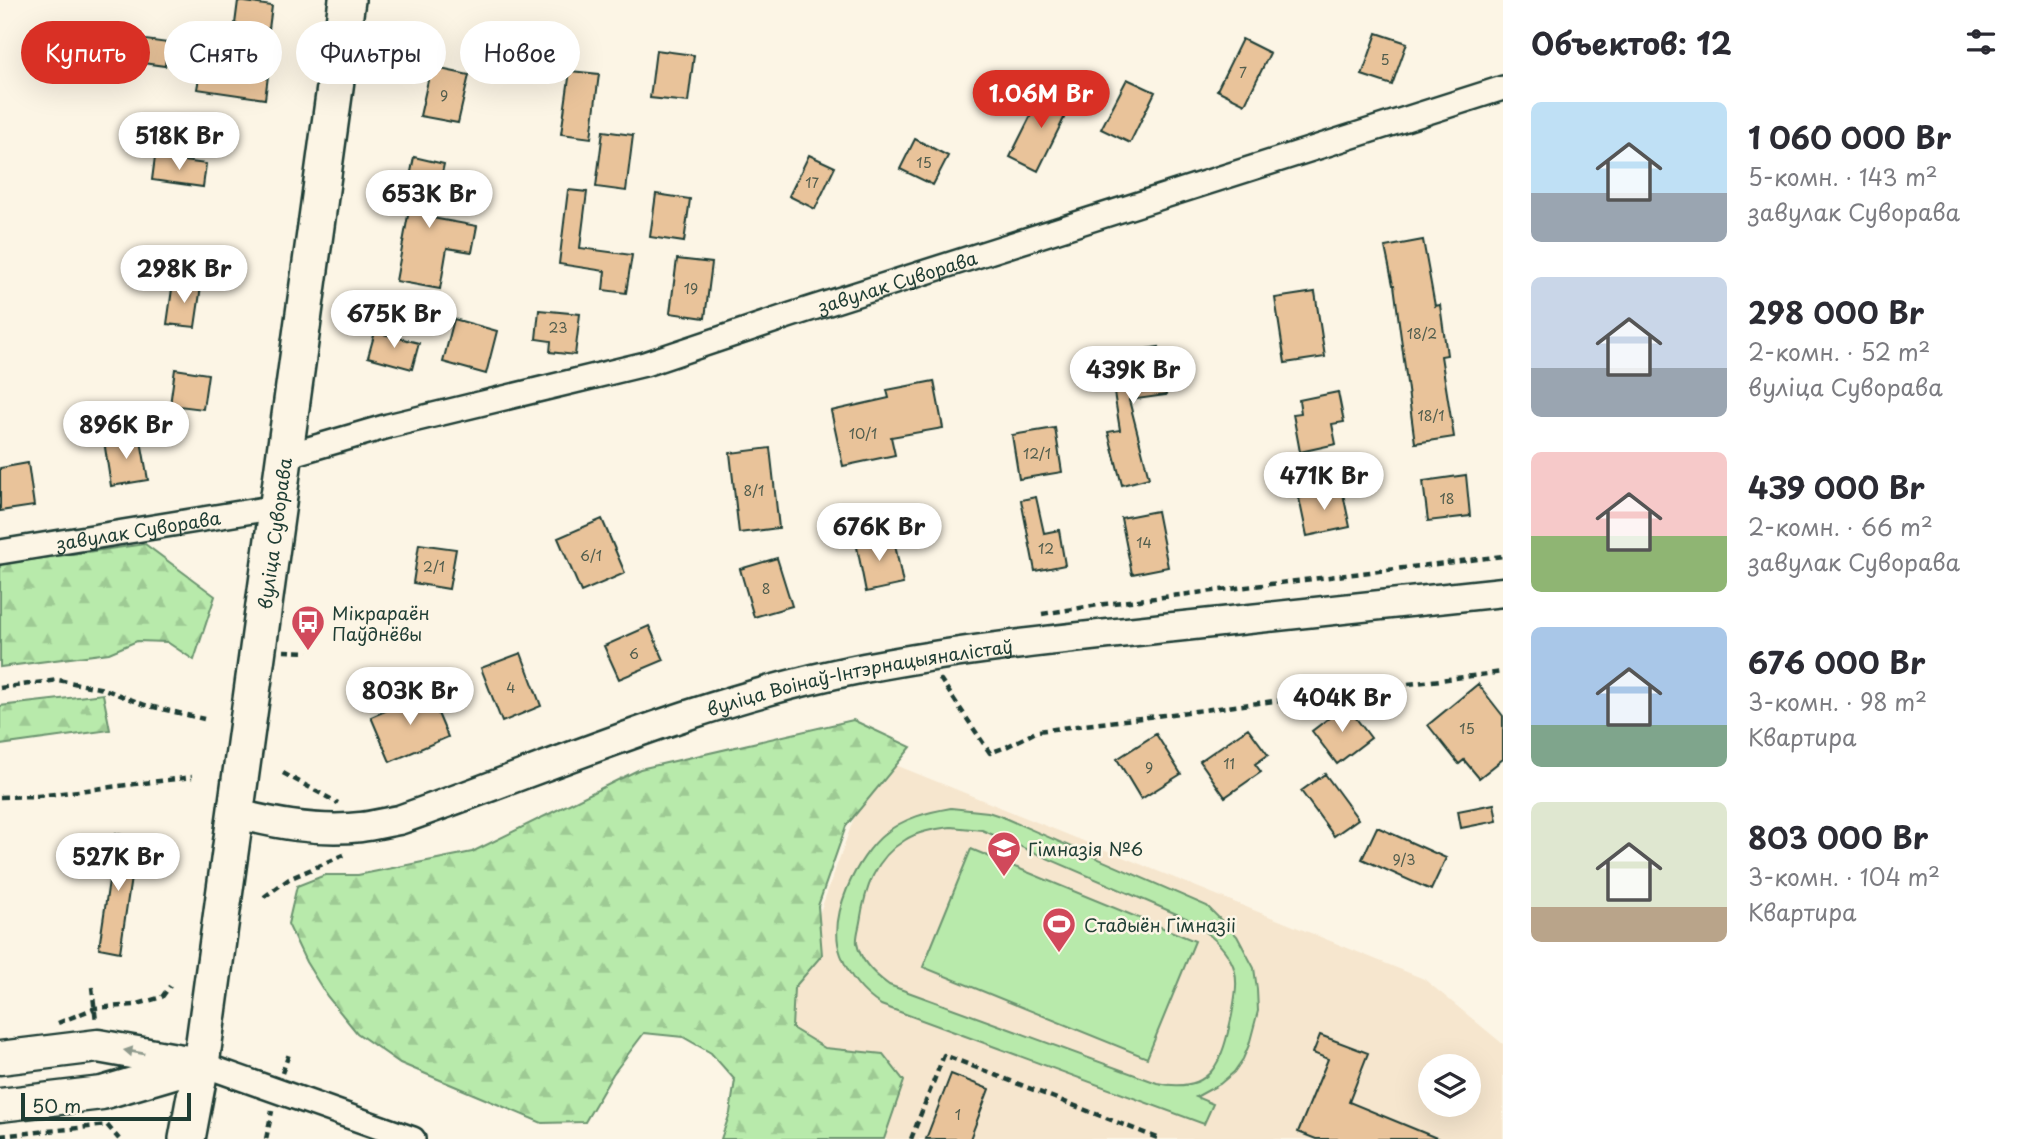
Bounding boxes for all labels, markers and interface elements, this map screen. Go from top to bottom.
text: Объектов: 12 [1531,20,1732,65]
chip: Купить [21,21,150,84]
chip: Снять [164,21,282,84]
chip: Фильтры [296,21,446,84]
chip: Новое [460,21,580,84]
icon: filters [1962,23,2000,61]
house number: 5 [1380,49,1390,70]
house number: 7 [1239,62,1247,83]
pin: 1.06M Br [969,71,1113,130]
text: 1.06M Br [989,75,1093,110]
house number: 9 [440,85,448,106]
pin: 518K Br [114,113,244,172]
text: 1 060 000 Br [1748,114,1951,159]
text: 518K Br [135,117,223,152]
icon: home [1587,130,1671,214]
house number: 15 [916,152,932,173]
text: 5-комн. · 143 m² [1748,159,1938,194]
pin: 653K Br [364,170,494,230]
house number: 17 [805,172,819,193]
text: 653K Br [382,175,476,210]
text: завулак Суворава [1748,194,1960,229]
street label: завулак Суворава [813,243,981,320]
pin: 298K Br [119,246,249,305]
text: 298K Br [136,250,232,285]
house number: 19 [684,278,698,299]
text: 298 000 Br [1748,289,1924,334]
pin: 675K Br [329,290,459,350]
text: 675K Br [347,295,441,330]
icon: home [1587,305,1671,389]
house number: 23 [549,317,567,338]
house number: 18/2 [1407,323,1437,344]
text: 2-комн. · 52 m² [1748,334,1930,369]
pin: 439K Br [1068,346,1198,406]
text: 439K Br [1086,351,1180,386]
text: вуліца Суворава [1748,369,1943,404]
pin: 896K Br [61,402,191,461]
house number: 18/1 [1417,405,1445,426]
text: 896K Br [79,406,173,441]
house number: 10/1 [849,423,877,444]
house number: 12/1 [1023,443,1051,464]
pin: 471K Br [1259,452,1389,512]
street label: вуліца Суворава [250,455,298,611]
text: 471K Br [1280,457,1368,492]
text: 439 000 Br [1748,464,1925,509]
house number: 8/1 [744,480,764,501]
icon: home [1587,480,1671,564]
house number: 18 [1439,488,1455,509]
street label: завулак Суворава [53,503,223,556]
pin: 676K Br [814,504,944,563]
text: 676K Br [833,508,925,543]
text: 2-комн. · 66 m² [1748,509,1933,544]
house number: 14 [1136,532,1152,553]
house number: 12 [1038,538,1054,559]
text: завулак Суворава [1748,544,1960,579]
house number: 6/1 [580,545,602,566]
house number: 2/1 [423,556,445,577]
house number: 8 [762,578,770,599]
place label: Мікрараён Паўднёвы [332,599,430,647]
bus stop icon: Мікрараён Паўднёвы [289,603,327,652]
street label: вуліца Воінаў-Інтэрнацыяналістаў [703,632,1014,722]
text: 676 000 Br [1748,639,1925,684]
house number: 6 [629,643,639,664]
icon: home [1587,655,1671,739]
pin: 803K Br [345,668,475,727]
text: 803K Br [362,672,458,707]
pin: 404K Br [1277,674,1407,734]
house number: 4 [506,677,516,698]
text: 404K Br [1293,679,1391,714]
text: 3-комн. · 98 m² [1748,684,1927,719]
house number: 15 [1459,718,1475,739]
text: Квартира [1748,719,1856,754]
house number: 11 [1223,753,1235,774]
house number: 9 [1145,757,1153,778]
text: 803 000 Br [1748,814,1928,859]
school or university icon: Гімназія №6 [985,829,1023,878]
icon: home [1587,830,1671,914]
pin: 527K Br [53,834,183,893]
place label: Гімназія №6 [1028,835,1143,862]
text: 527K Br [72,838,164,873]
house number: 9/3 [1392,849,1416,870]
text: 3-комн. · 104 m² [1748,859,1940,894]
text: Квартира [1748,894,1856,929]
sports icon: Стадыён Гімназіі [1040,905,1078,954]
place label: Стадыён Гімназіі [1084,911,1236,938]
one-way arrow [123,1046,145,1057]
map controls [1418,1054,1481,1117]
button: layers [1418,1054,1481,1117]
scale bar [21,1090,191,1122]
text: 50 m [32,1091,81,1119]
house number: 1 [955,1104,961,1125]

